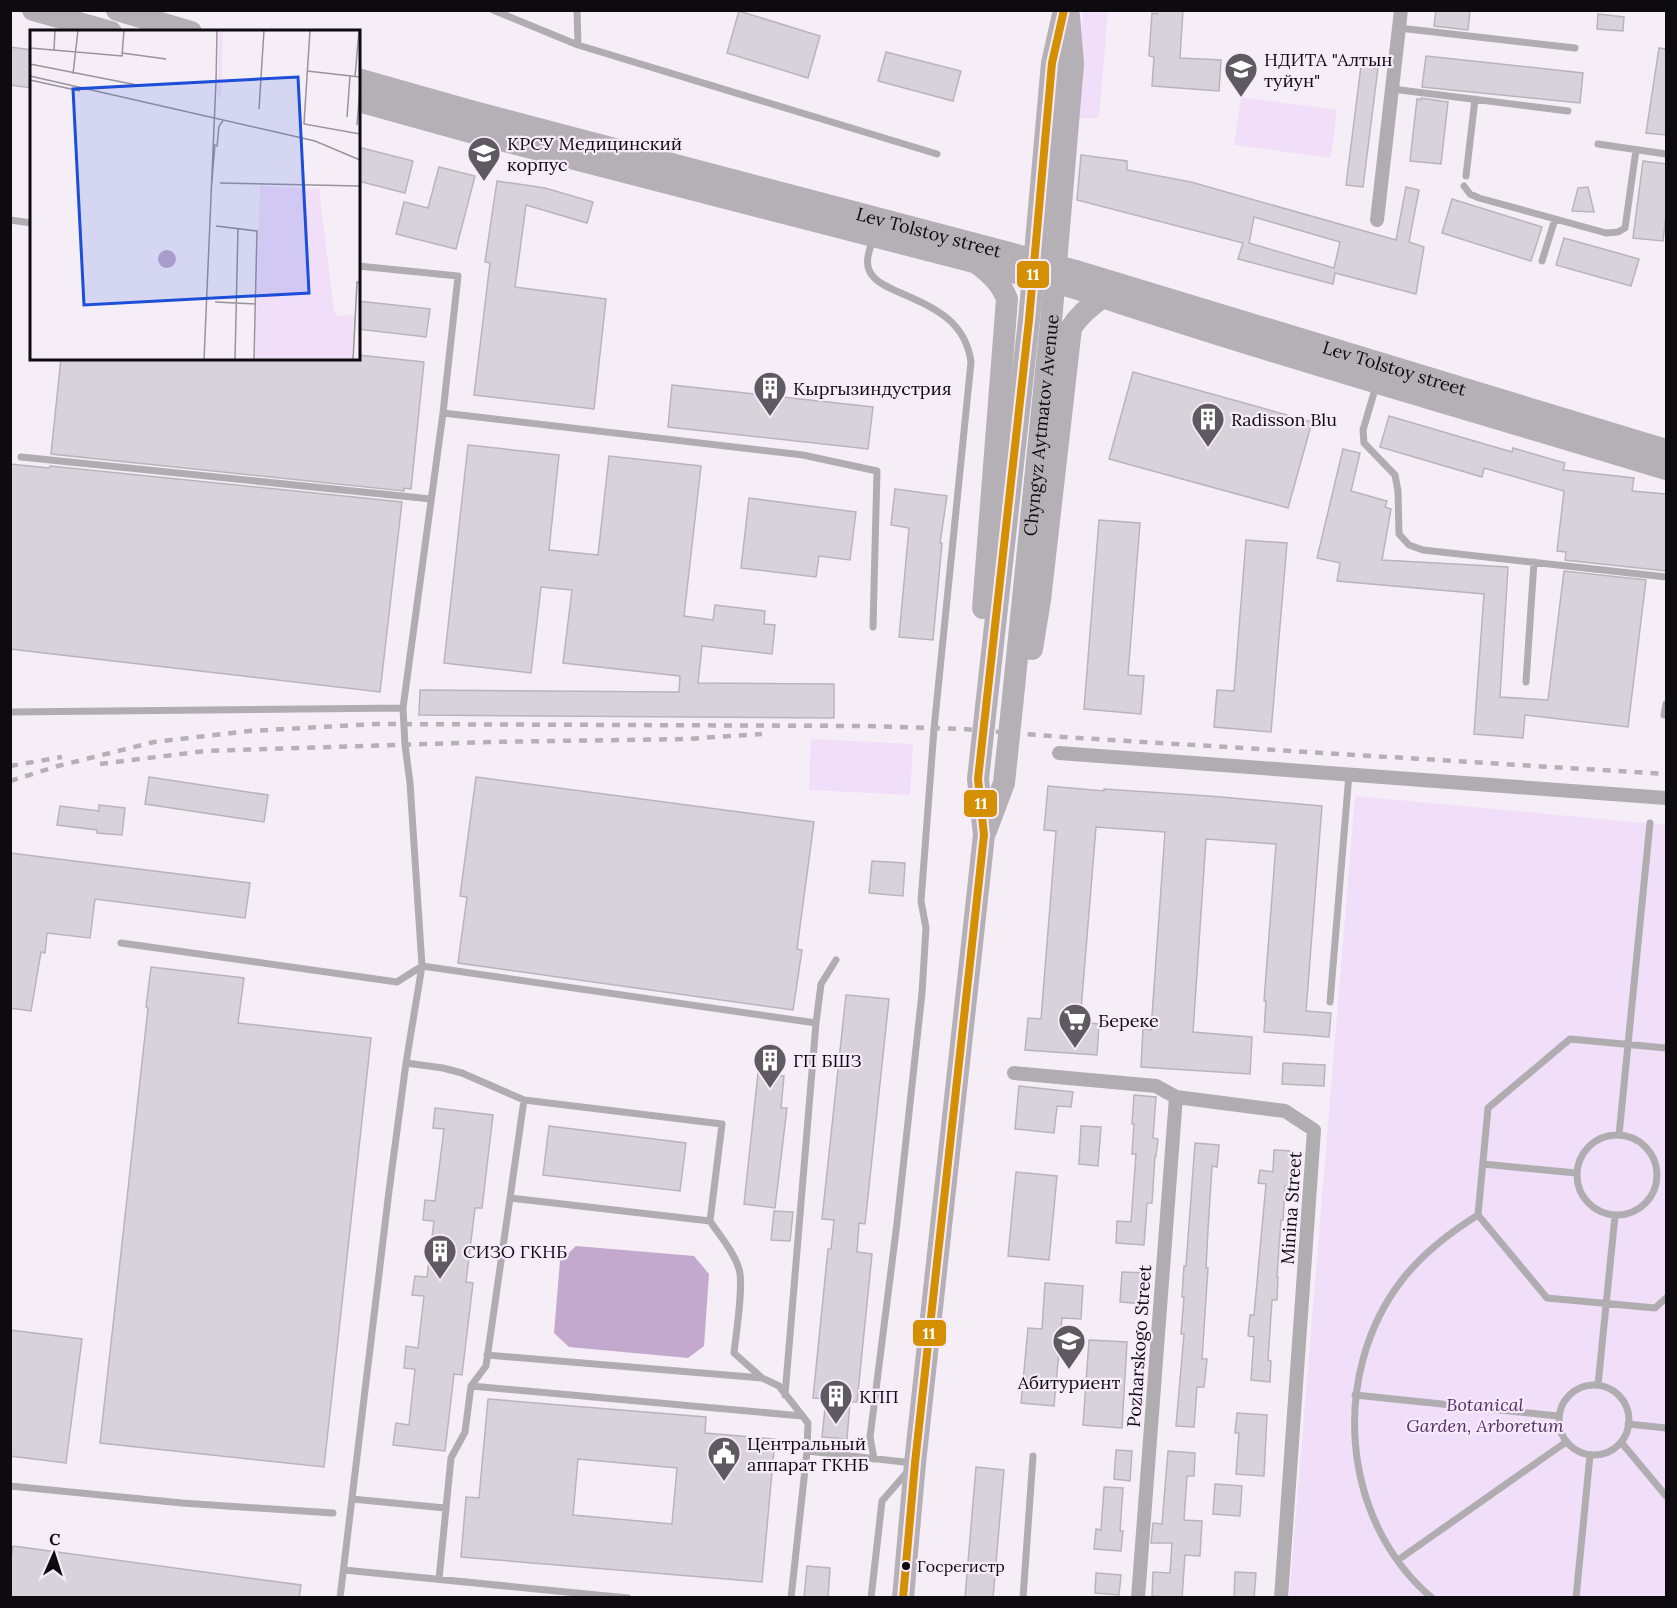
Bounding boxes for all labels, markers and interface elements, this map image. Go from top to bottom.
inset map [30,30,360,360]
place label: НДИТА "Алтын туйун" [1264,48,1393,92]
school or university icon: НДИТА "Алтын туйун" [1223,51,1259,98]
place label: КРСУ Медицинский корпус [507,132,682,176]
school or university icon: КРСУ Медицинский корпус [466,135,502,182]
street label: Lev Tolstoy street [854,202,1004,262]
line badge: 11 [1016,260,1050,289]
text: 11 [1027,264,1040,284]
street label: Chyngyz Aytmatov Avenue [1018,313,1063,537]
street label: Lev Tolstoy street [1320,335,1469,400]
building icon: Кыргызиндустрия [752,370,788,417]
place label: Кыргызиндустрия [793,377,952,400]
building icon: Radisson Blu [1190,401,1226,448]
place label: Radisson Blu [1231,408,1337,431]
line badge: 11 [963,789,998,818]
text: 11 [975,793,988,813]
supermarket icon: Береке [1057,1002,1093,1049]
place label: Береке [1098,1009,1159,1032]
building icon: ГП БШЗ [752,1042,788,1089]
place label: ГП БШЗ [793,1049,862,1072]
street label: Minina Street [1276,1151,1306,1265]
building icon: СИЗО ГКНБ [422,1233,458,1280]
place label: СИЗО ГКНБ [463,1240,567,1263]
street label: Pozharskogo Street [1122,1264,1156,1428]
line badge: 11 [912,1319,947,1347]
text: 11 [923,1323,936,1343]
school or university icon: Абитуриент [1051,1323,1087,1370]
place label: Абитуриент [1017,1371,1120,1394]
building icon: КПП [818,1378,854,1425]
place label: КПП [859,1385,899,1408]
park label: Botanical Garden, Arboretum [1406,1393,1564,1437]
place label: Центральный аппарат ГКНБ [747,1432,869,1476]
public building icon: Центральный аппарат ГКНБ [706,1435,742,1482]
north arrow [24,1524,84,1584]
text: С [49,1529,61,1549]
place label: Госрегистр [917,1556,1005,1576]
marker: Госрегистр [900,1560,912,1572]

